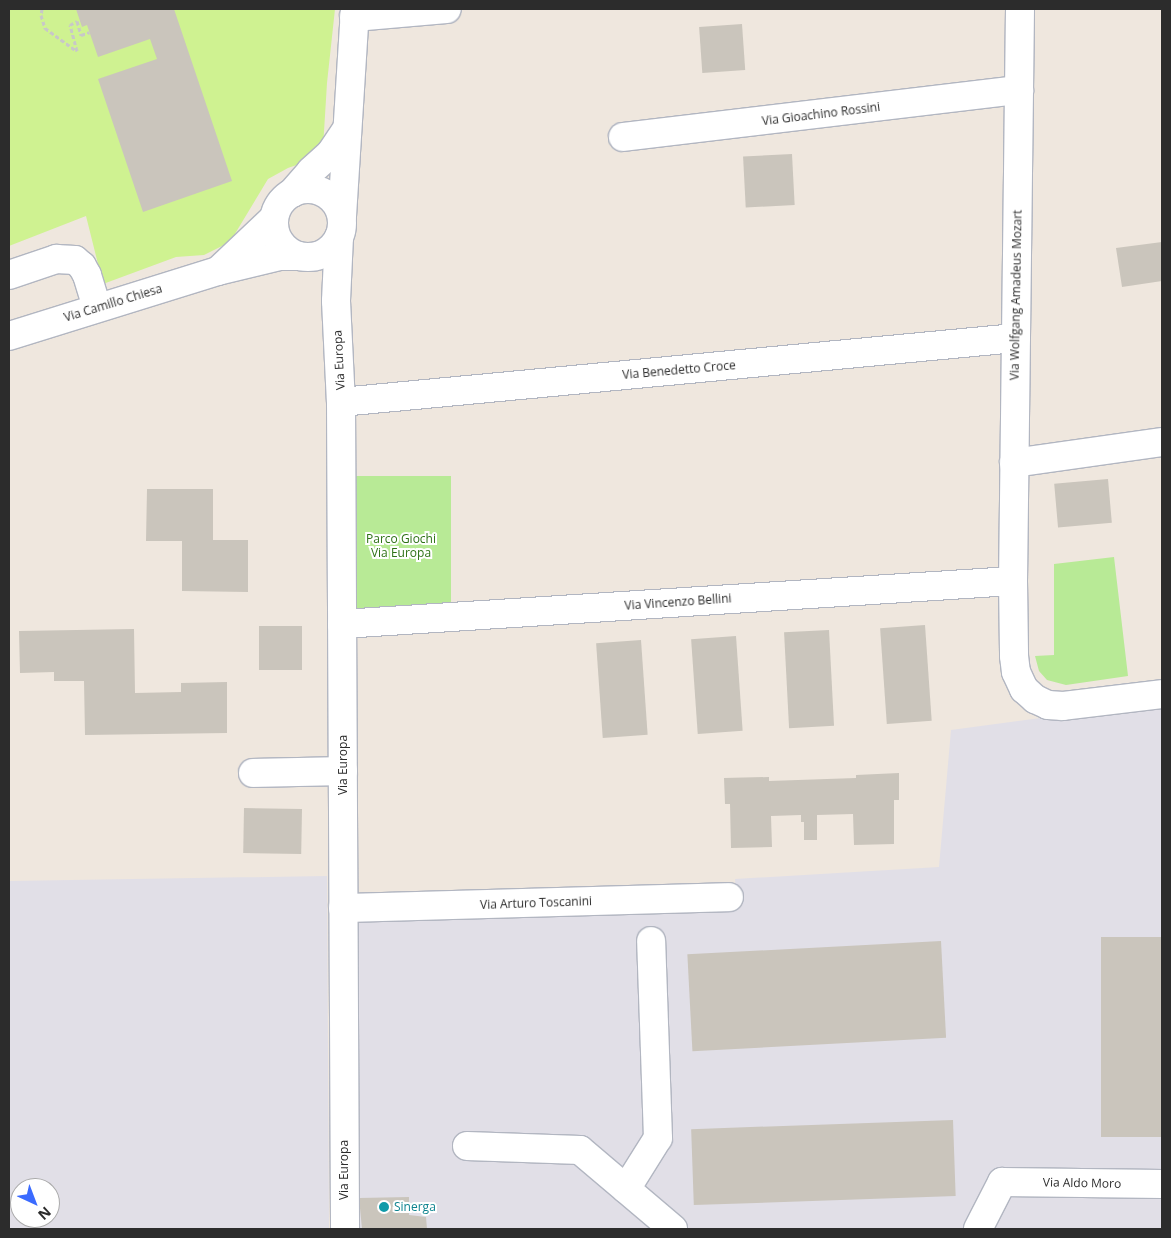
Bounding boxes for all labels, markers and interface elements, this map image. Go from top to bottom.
street label: Via Gioachino Rossini [761,100,881,128]
street label: Via Wolfgang Amadeus Mozart [1007,210,1025,380]
street label: Via Camillo Chiesa [62,281,164,325]
street label: Via Europa [330,330,348,390]
street label: Via Benedetto Croce [622,358,736,382]
park label: Parco Giochi Via Europa [366,532,436,560]
street label: Via Vincenzo Bellini [624,591,732,613]
street label: Via Europa [336,735,350,795]
street label: Via Arturo Toscanini [480,894,592,912]
street label: Via Europa [337,1140,351,1200]
street label: Via Aldo Moro [1043,1175,1121,1191]
north arrow [10,1178,60,1228]
place label: Sinerga [394,1200,436,1214]
marker: Sinerga [378,1201,390,1213]
text: N [34,1203,56,1224]

